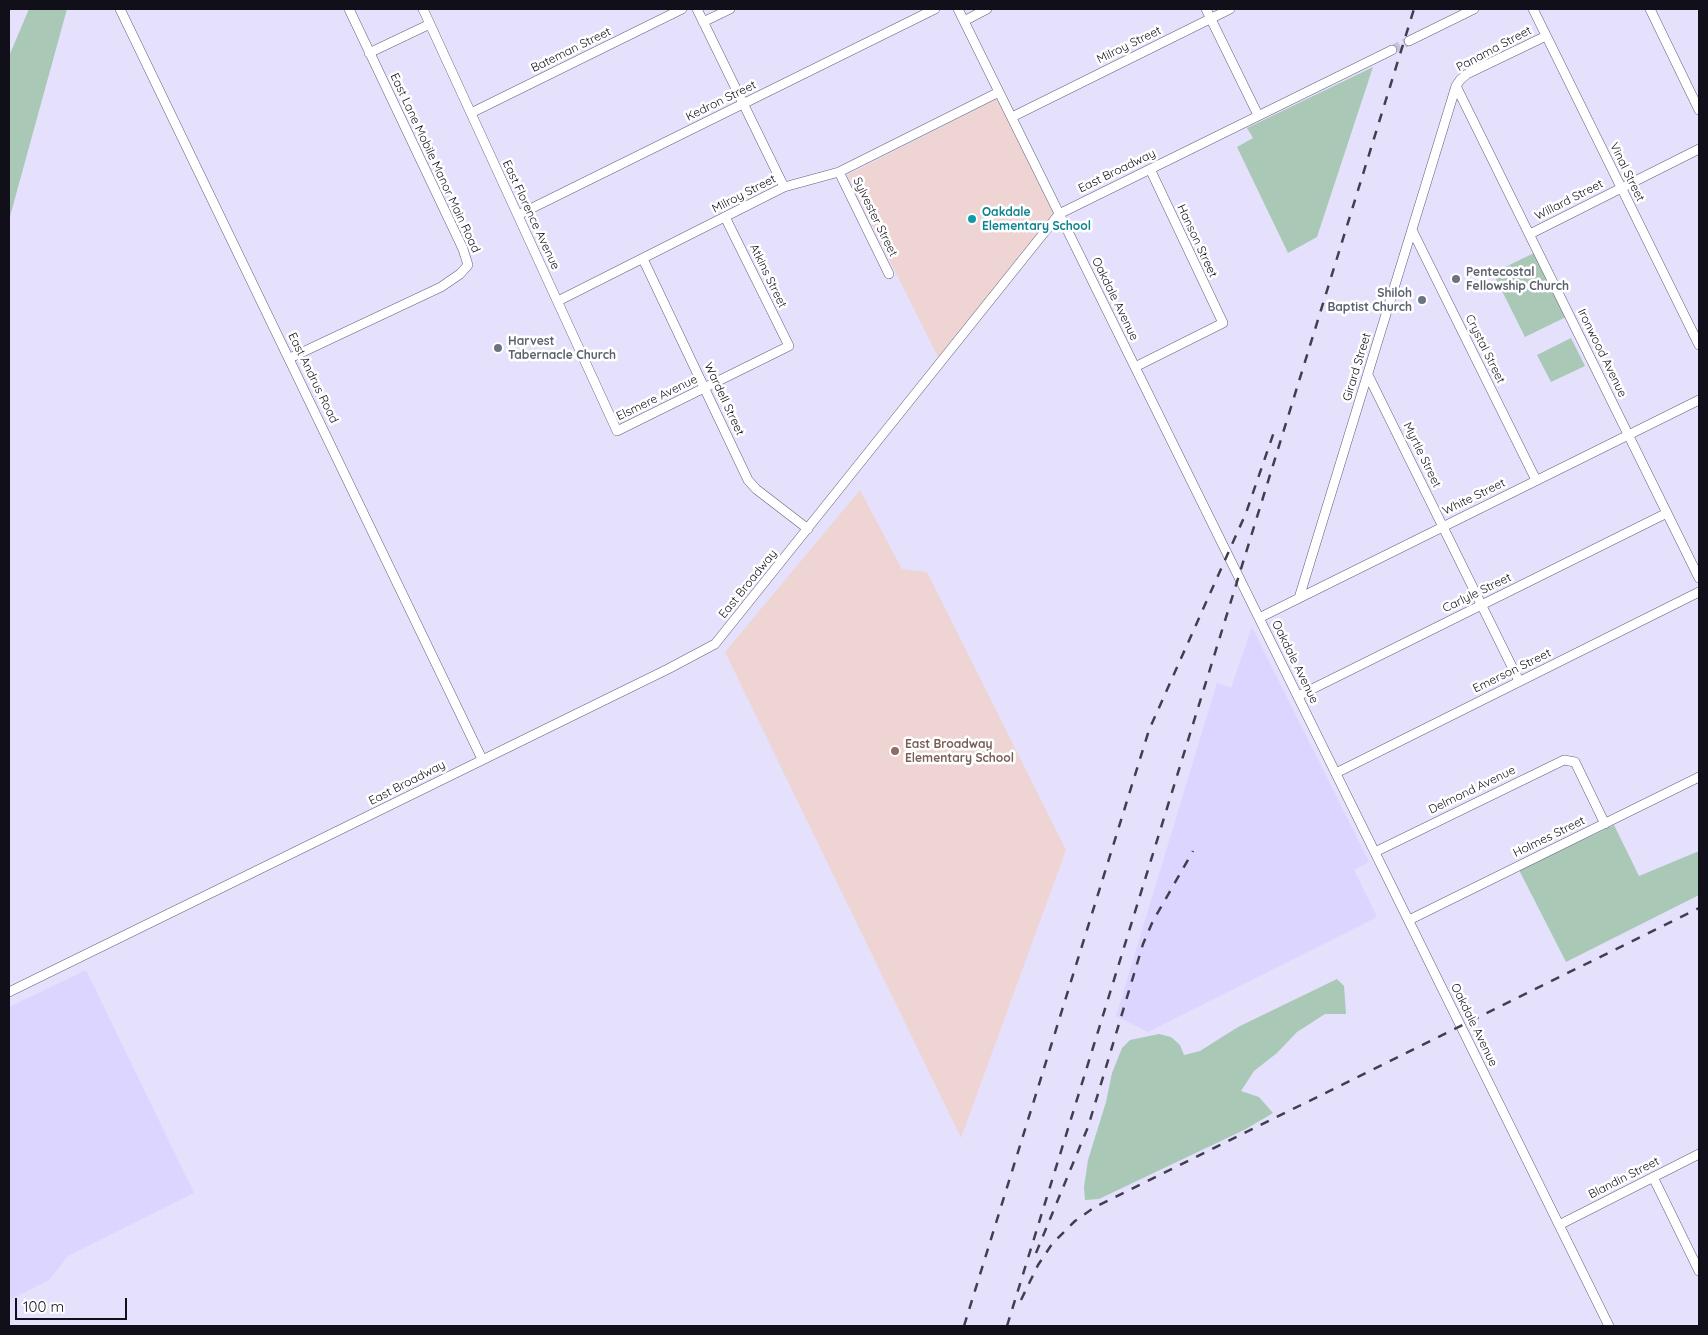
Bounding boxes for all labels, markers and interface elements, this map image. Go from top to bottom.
street label: Milroy Street [1095,23,1163,67]
street label: Panama Street [1454,23,1534,75]
street label: Bateman Street [529,24,613,76]
street label: East Lane Mobile Manor Main Road [387,71,483,255]
street label: Kedron Street [683,78,759,124]
street label: Vinal Street [1607,140,1647,204]
street label: East Broadway [1076,146,1158,196]
street label: East Florence Avenue [499,158,563,272]
street label: Milroy Street [710,172,778,216]
street label: Sylvester Street [850,175,900,259]
street label: Willard Street [1532,177,1606,223]
street label: Hanson Street [1174,202,1220,280]
place label: Oakdale Elementary School [982,205,1091,233]
marker: Oakdale Elementary School [966,213,978,225]
street label: Atkins Street [746,242,790,310]
street label: Oakdale Avenue [1089,255,1141,343]
place label: Pentecostal Fellowship Church [1466,265,1569,293]
marker: Pentecostal Fellowship Church [1450,273,1462,285]
place label: Shiloh Baptist Church [1327,286,1412,314]
marker: Shiloh Baptist Church [1416,294,1428,306]
street label: Ironwood Avenue [1574,306,1630,400]
street label: Crystal Street [1462,312,1508,386]
street label: East Andrus Road [285,330,341,426]
street label: Girard Street [1340,331,1374,403]
place label: Harvest Tabernacle Church [508,334,616,362]
marker: Harvest Tabernacle Church [492,342,504,354]
street label: Wardell Street [701,360,747,438]
street label: Elsmere Avenue [614,372,700,424]
street label: Myrtle Street [1400,420,1444,490]
street label: White Street [1440,476,1508,518]
street label: East Broadway [716,547,780,621]
street label: Carlyle Street [1440,570,1514,616]
street label: Oakdale Avenue [1269,618,1321,706]
street label: Emerson Street [1471,646,1553,696]
place label: East Broadway Elementary School [905,737,1014,765]
marker: East Broadway Elementary School [889,745,901,757]
street label: East Broadway [366,757,448,809]
street label: Delmond Avenue [1426,763,1518,817]
street label: Holmes Street [1511,813,1587,861]
street label: Oakdale Avenue [1448,981,1500,1069]
street label: Blandin Street [1586,1154,1662,1202]
scale bar [18,1288,130,1320]
text: 100 m [23,1297,64,1316]

